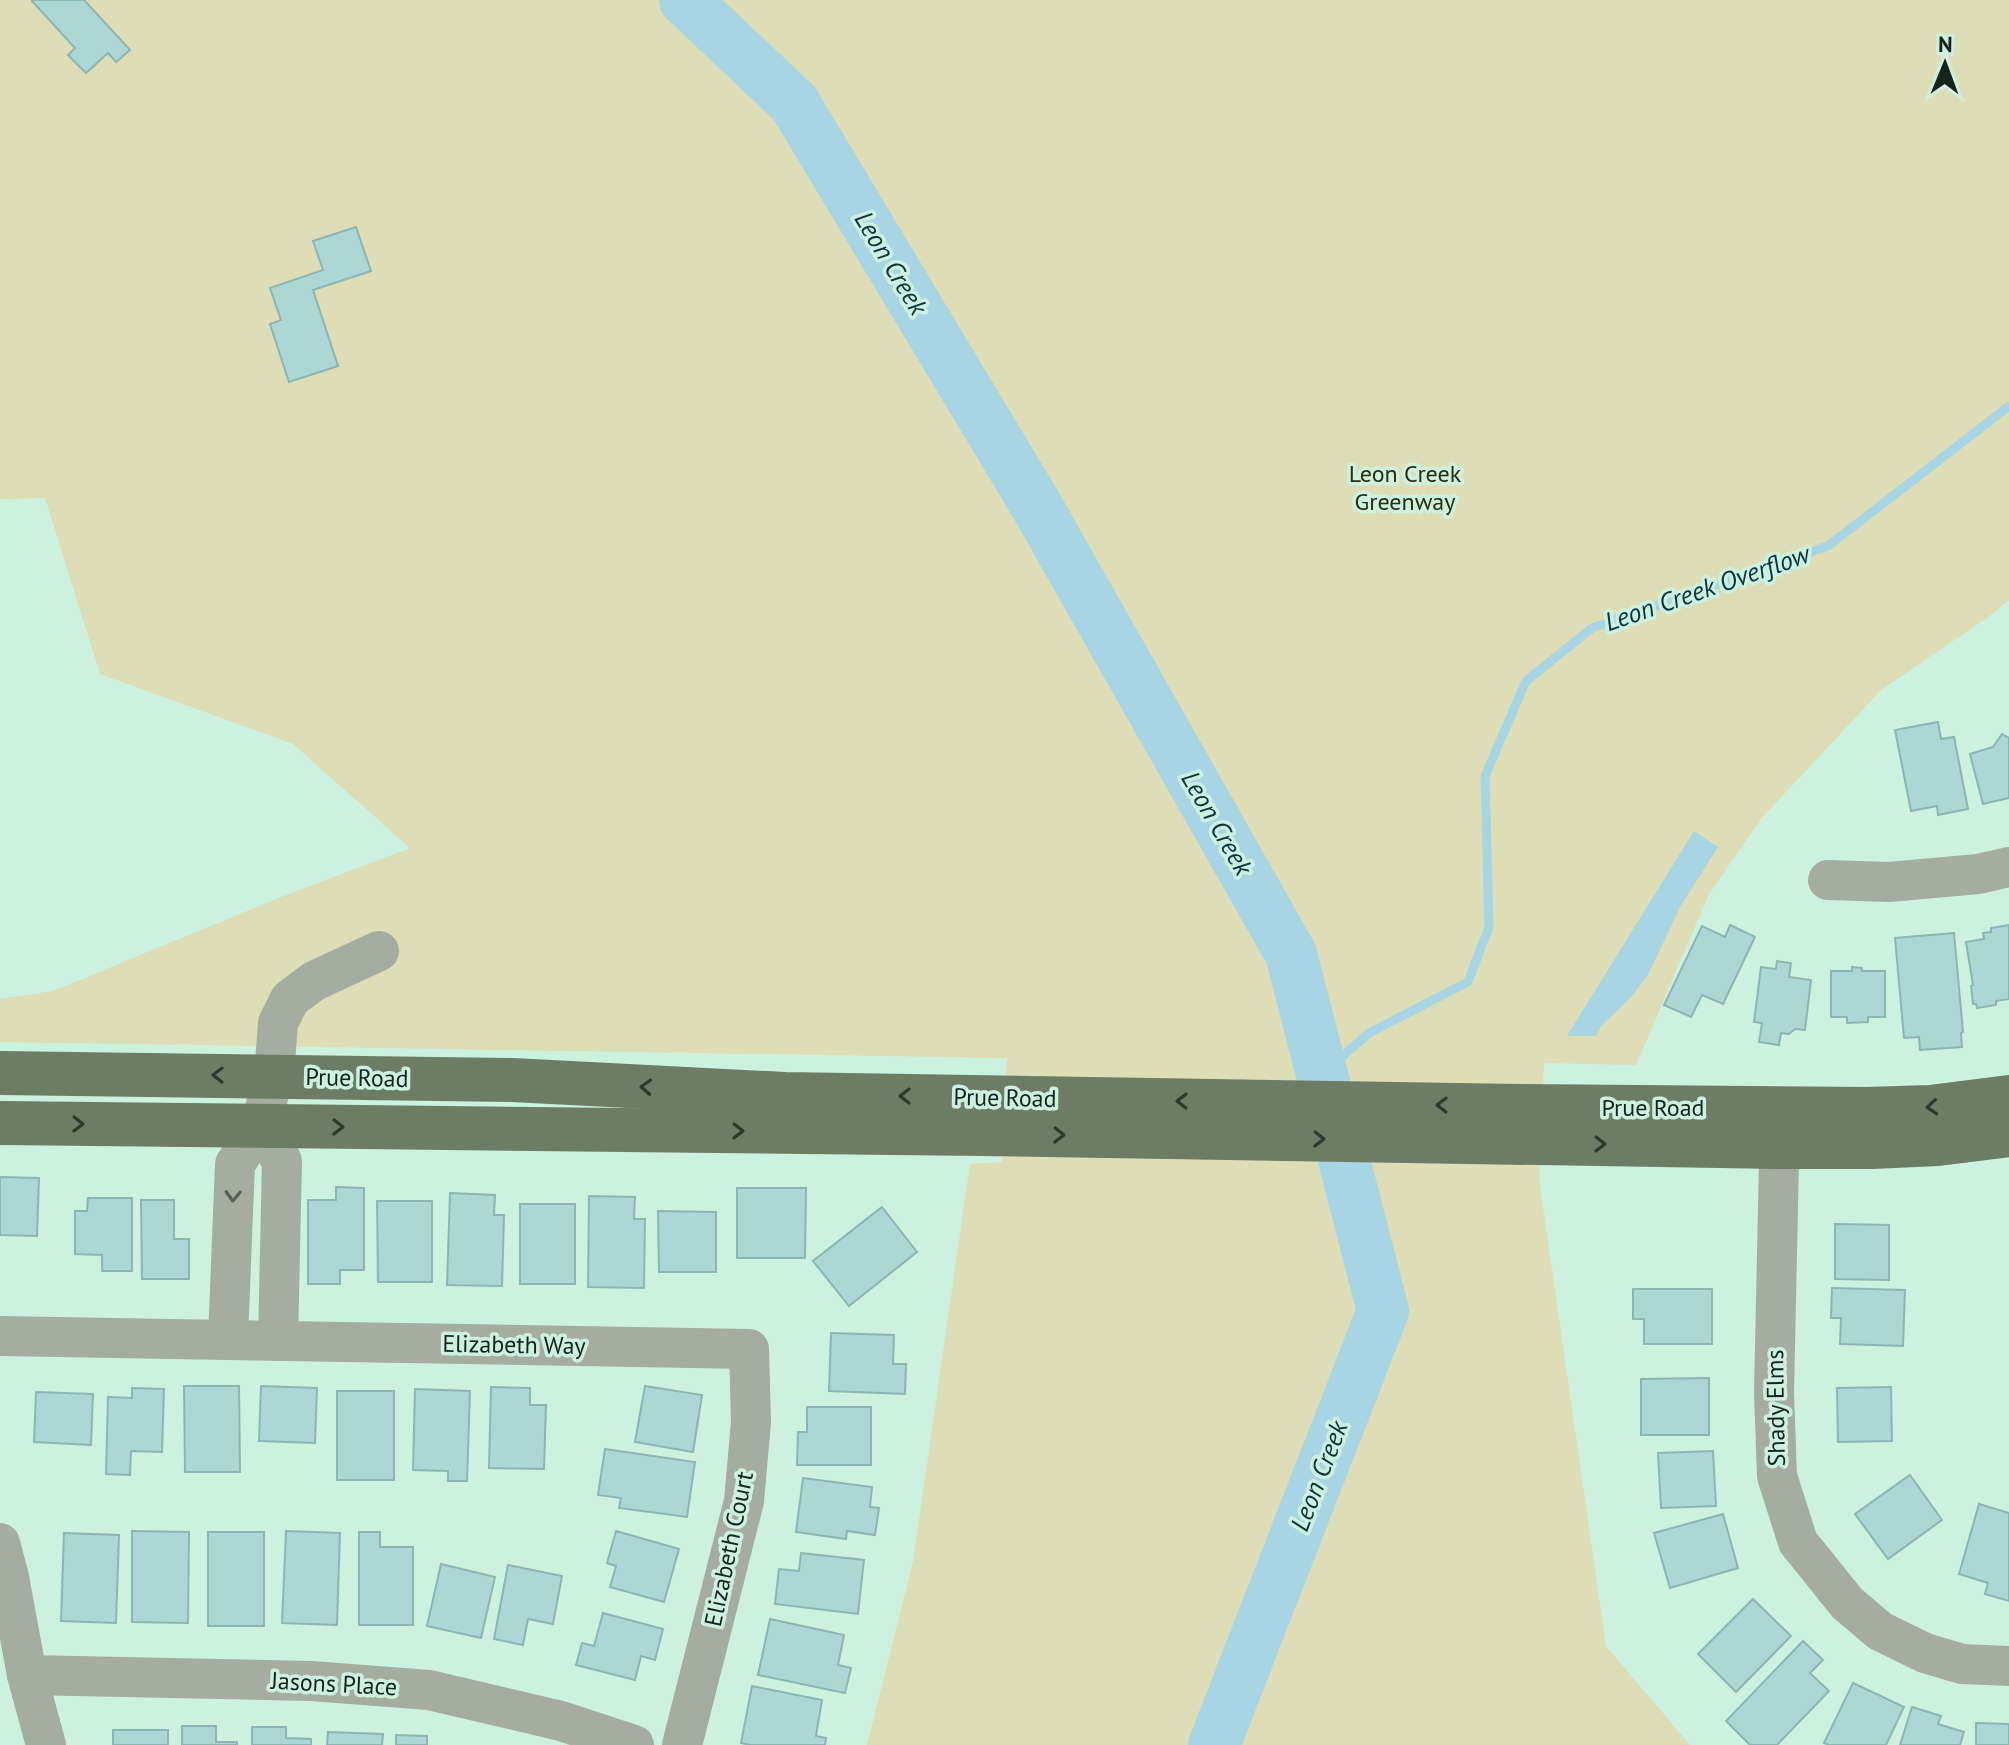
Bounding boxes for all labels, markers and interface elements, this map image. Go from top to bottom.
north arrow [1905,24,1985,104]
text: N [1938,30,1953,58]
water label: Leon Creek [848,205,936,322]
park label: Leon Creek Greenway [1349,458,1462,517]
water label: Leon Creek Overflow [1600,536,1816,638]
water label: Leon Creek [1174,765,1261,882]
street label: Prue Road [305,1061,409,1094]
one-way arrow [211,1067,224,1084]
one-way arrow [639,1079,652,1096]
street label: Prue Road [953,1081,1057,1114]
one-way arrow [898,1087,911,1105]
one-way arrow [1175,1092,1188,1110]
street label: Prue Road [1601,1092,1705,1123]
one-way arrow [1435,1096,1448,1114]
one-way arrow [1925,1098,1938,1115]
one-way arrow [72,1115,85,1133]
one-way arrow [332,1118,345,1136]
one-way arrow [732,1122,745,1140]
one-way arrow [1053,1126,1066,1144]
one-way arrow [1313,1130,1326,1148]
one-way arrow [1594,1135,1607,1152]
one-way arrow [225,1190,242,1203]
street label: Elizabeth Way [442,1328,586,1361]
street label: Shady Elms [1759,1349,1792,1467]
water label: Leon Creek [1283,1415,1355,1535]
street label: Elizabeth Court [697,1469,760,1629]
street label: Jasons Place [269,1665,398,1702]

